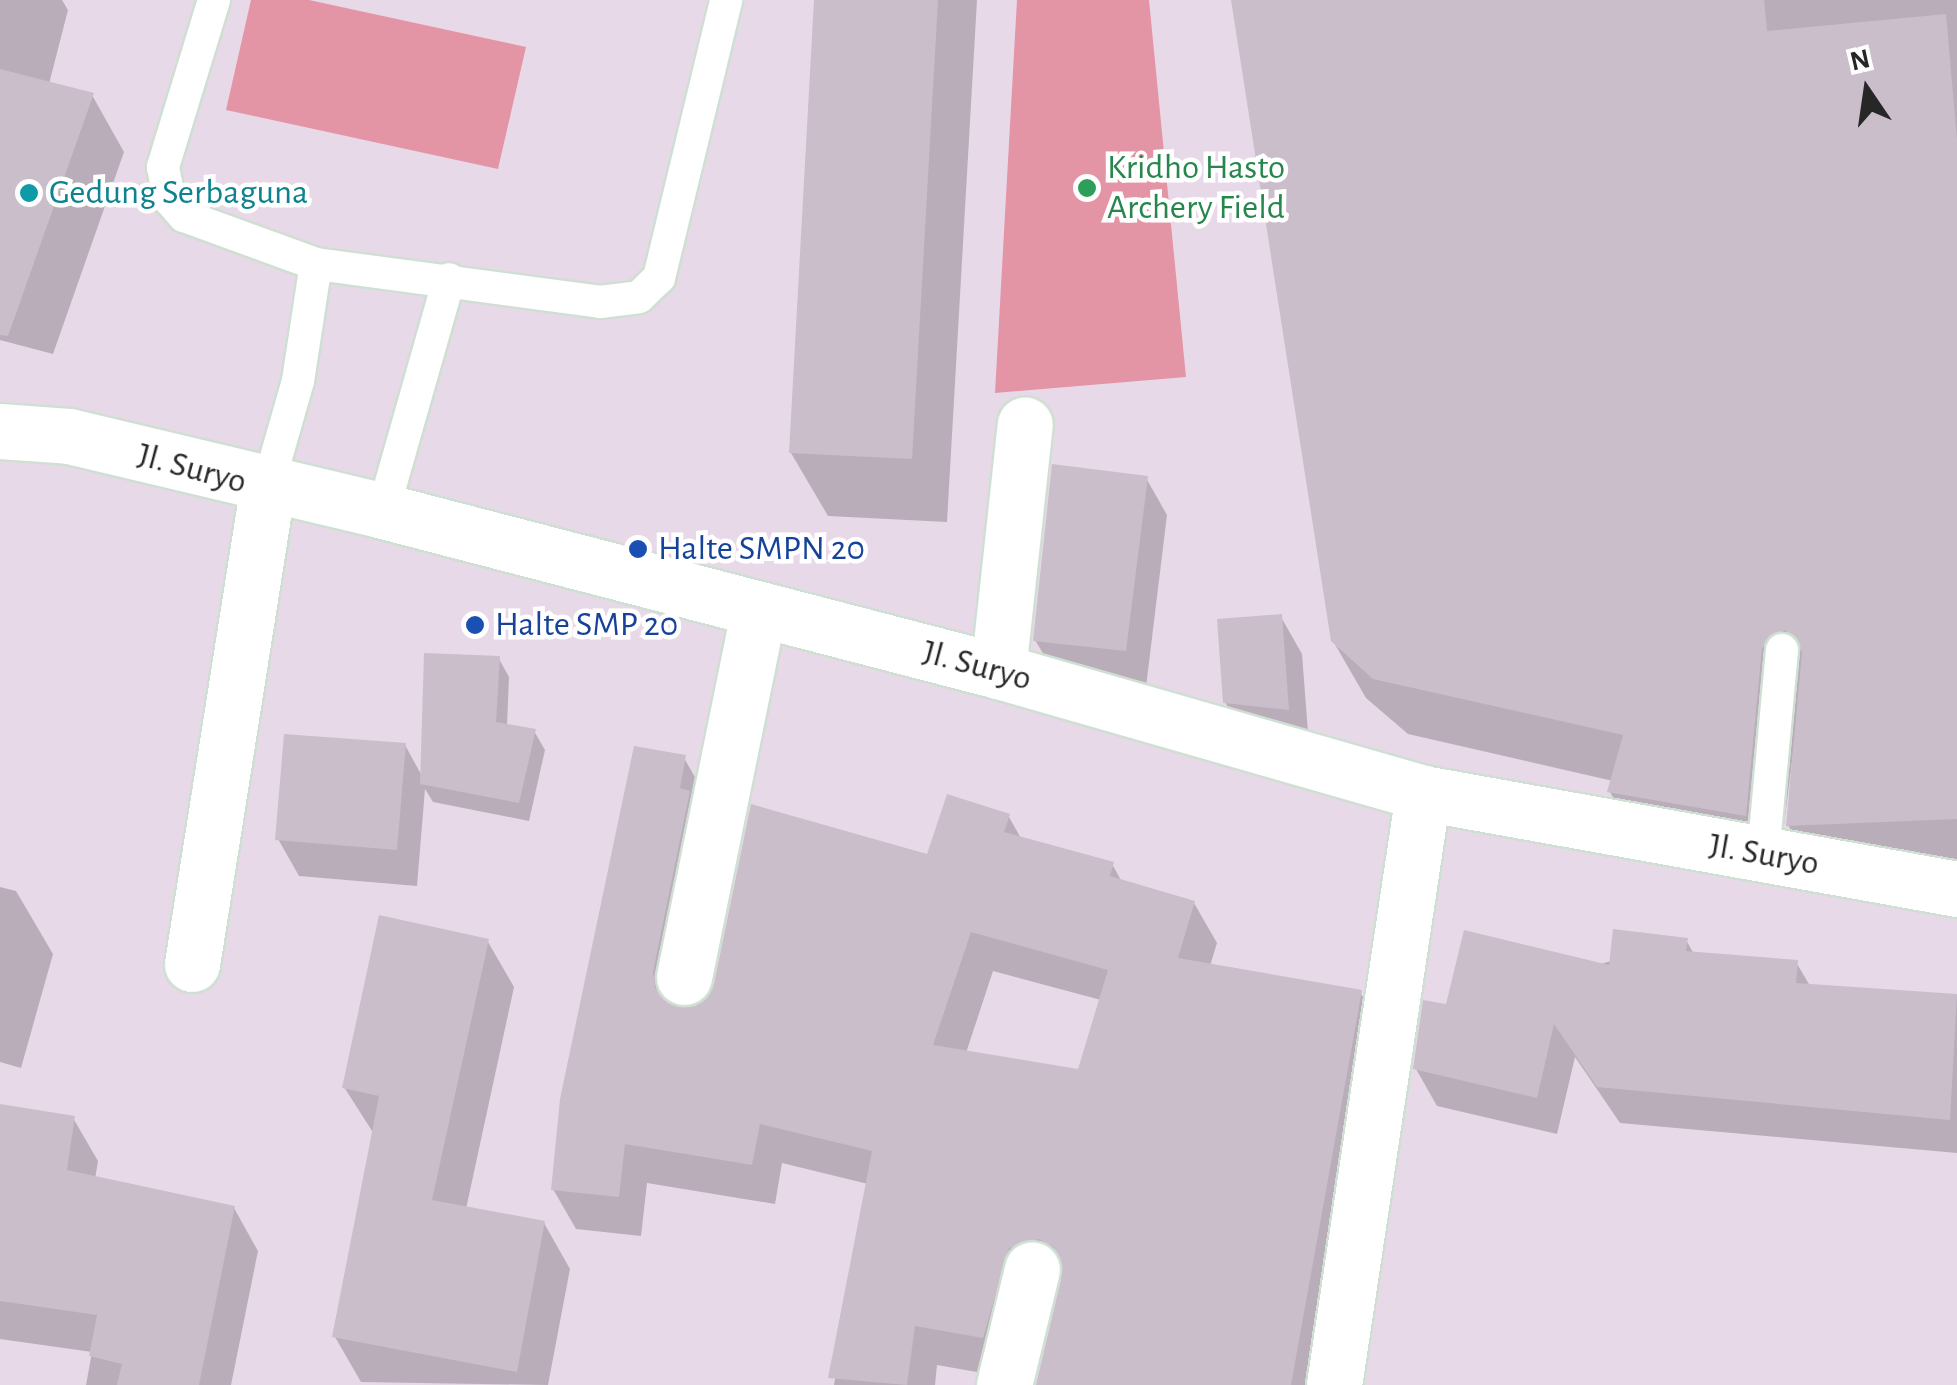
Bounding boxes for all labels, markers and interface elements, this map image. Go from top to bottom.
north arrow [1817,40,1917,140]
text: N [1848,45,1873,77]
place label: Kridho Hasto Archery Field [1107,147,1285,229]
place label: Gedung Serbaguna [49,172,308,214]
marker: Kridho Hasto Archery Field [1076,177,1098,199]
marker: Gedung Serbaguna [18,182,40,204]
street label: Jl. Suryo [133,434,251,504]
place label: Halte SMPN 20 [658,528,865,570]
marker: Halte SMPN 20 [627,538,649,560]
place label: Halte SMP 20 [495,604,678,646]
marker: Halte SMP 20 [464,614,486,636]
street label: Jl. Suryo [918,631,1036,701]
street label: Jl. Suryo [1706,825,1822,885]

